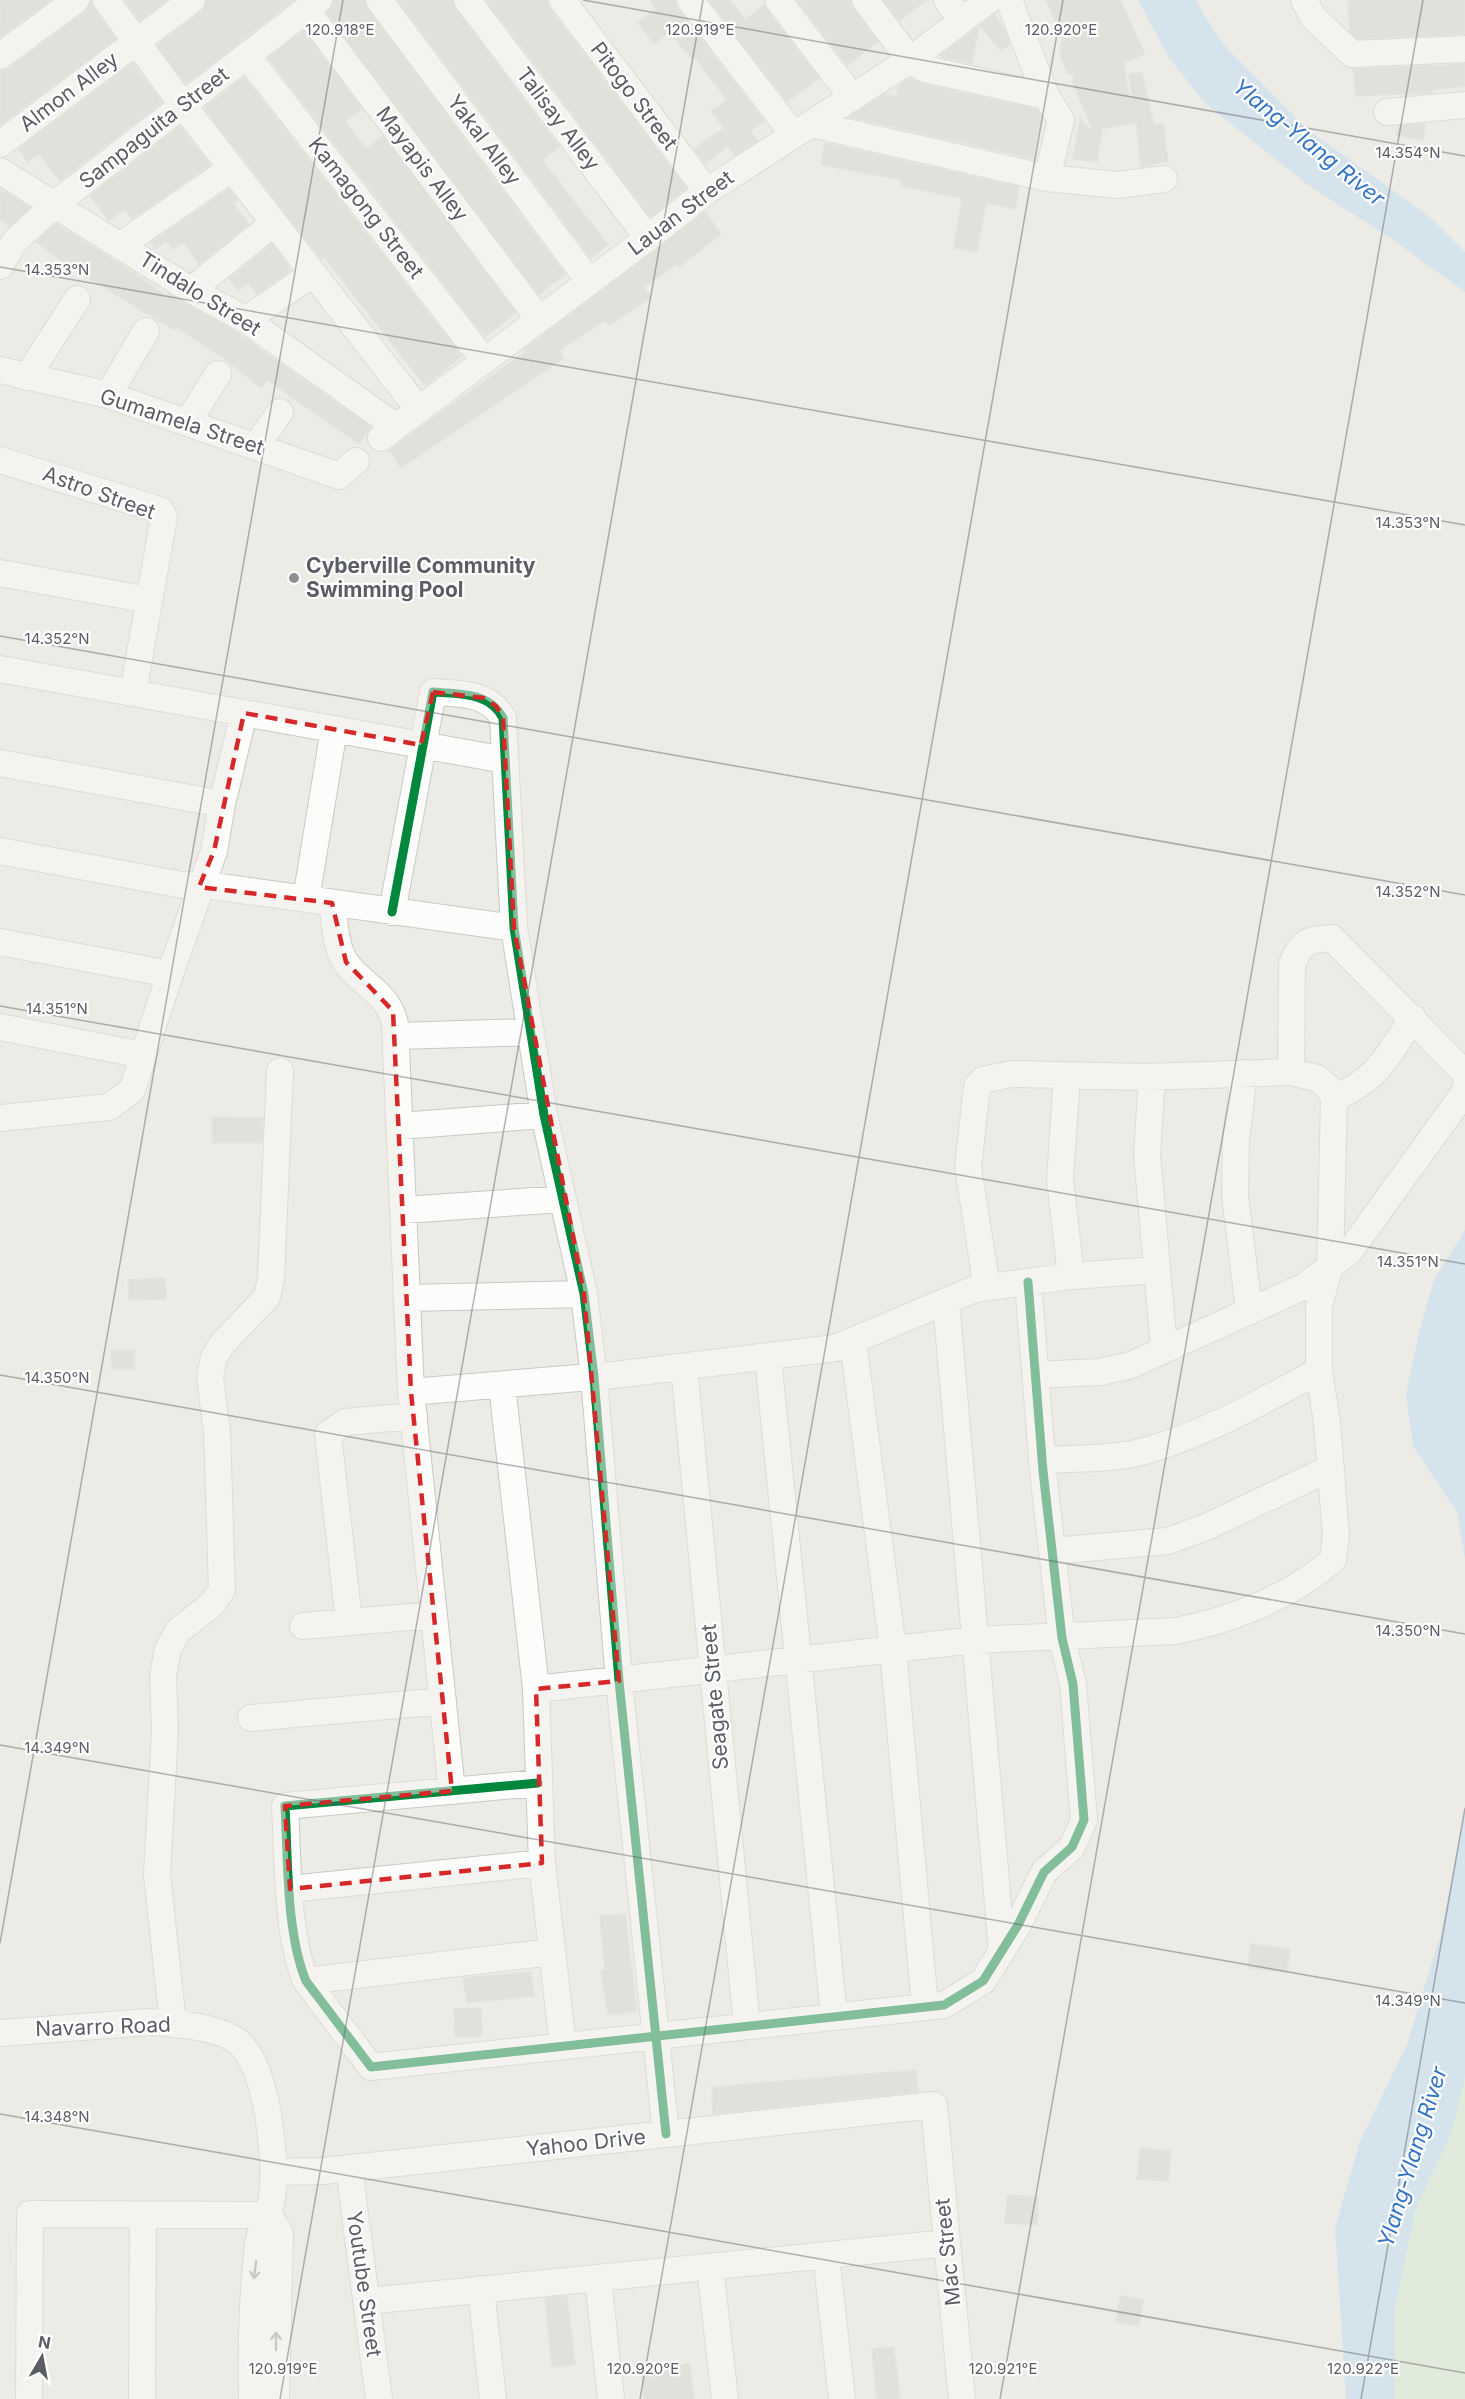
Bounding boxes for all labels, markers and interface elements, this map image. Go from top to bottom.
text: 120.918°E [306,20,374,39]
text: 120.919°E [665,20,735,39]
text: 120.920°E [1025,20,1097,39]
street label: Pitogo Street [586,37,683,155]
street label: Almon Alley [14,46,123,137]
street label: Sampaguita Street [74,61,234,194]
street label: Talisay Alley [512,62,605,175]
water label: Ylang-Ylang River [1228,73,1391,212]
street label: Yakal Alley [442,89,527,190]
street label: Mayapis Alley [371,101,474,226]
street label: Kamagong Street [304,132,429,283]
text: 14.354°N [1375,143,1441,162]
street label: Lauan Street [623,165,738,260]
street label: Tindalo Street [135,246,266,341]
text: 14.353°N [25,260,89,279]
street label: Gumamela Street [97,383,267,460]
street label: Astro Street [40,461,159,524]
text: 14.353°N [1376,513,1440,532]
place label: Cyberville Community Swimming Pool [306,553,536,602]
marker: Cyberville Community Swimming Pool [287,571,301,585]
text: 14.352°N [25,629,89,648]
text: 14.352°N [1376,882,1440,901]
text: 14.351°N [26,999,88,1018]
text: 14.351°N [1377,1252,1439,1271]
text: 14.350°N [24,1368,90,1387]
text: 14.350°N [1375,1621,1441,1640]
street label: Seagate Street [696,1623,733,1771]
text: 14.349°N [24,1738,90,1757]
text: 14.349°N [1375,1991,1441,2010]
street label: Navarro Road [35,2012,171,2041]
water label: Ylang-Ylang River [1372,2063,1452,2250]
text: 14.348°N [24,2107,90,2126]
street label: Yahoo Drive [525,2124,647,2161]
street label: Mac Street [929,2197,966,2307]
street label: Youtube Street [342,2209,387,2359]
one-way arrow [249,2260,260,2280]
north arrow [12,2327,72,2387]
text: N [37,2331,52,2353]
one-way arrow [270,2331,282,2351]
text: 120.919°E [248,2359,318,2378]
text: 120.920°E [607,2359,679,2378]
text: 120.921°E [969,2359,1037,2378]
text: 120.922°E [1327,2359,1399,2378]

